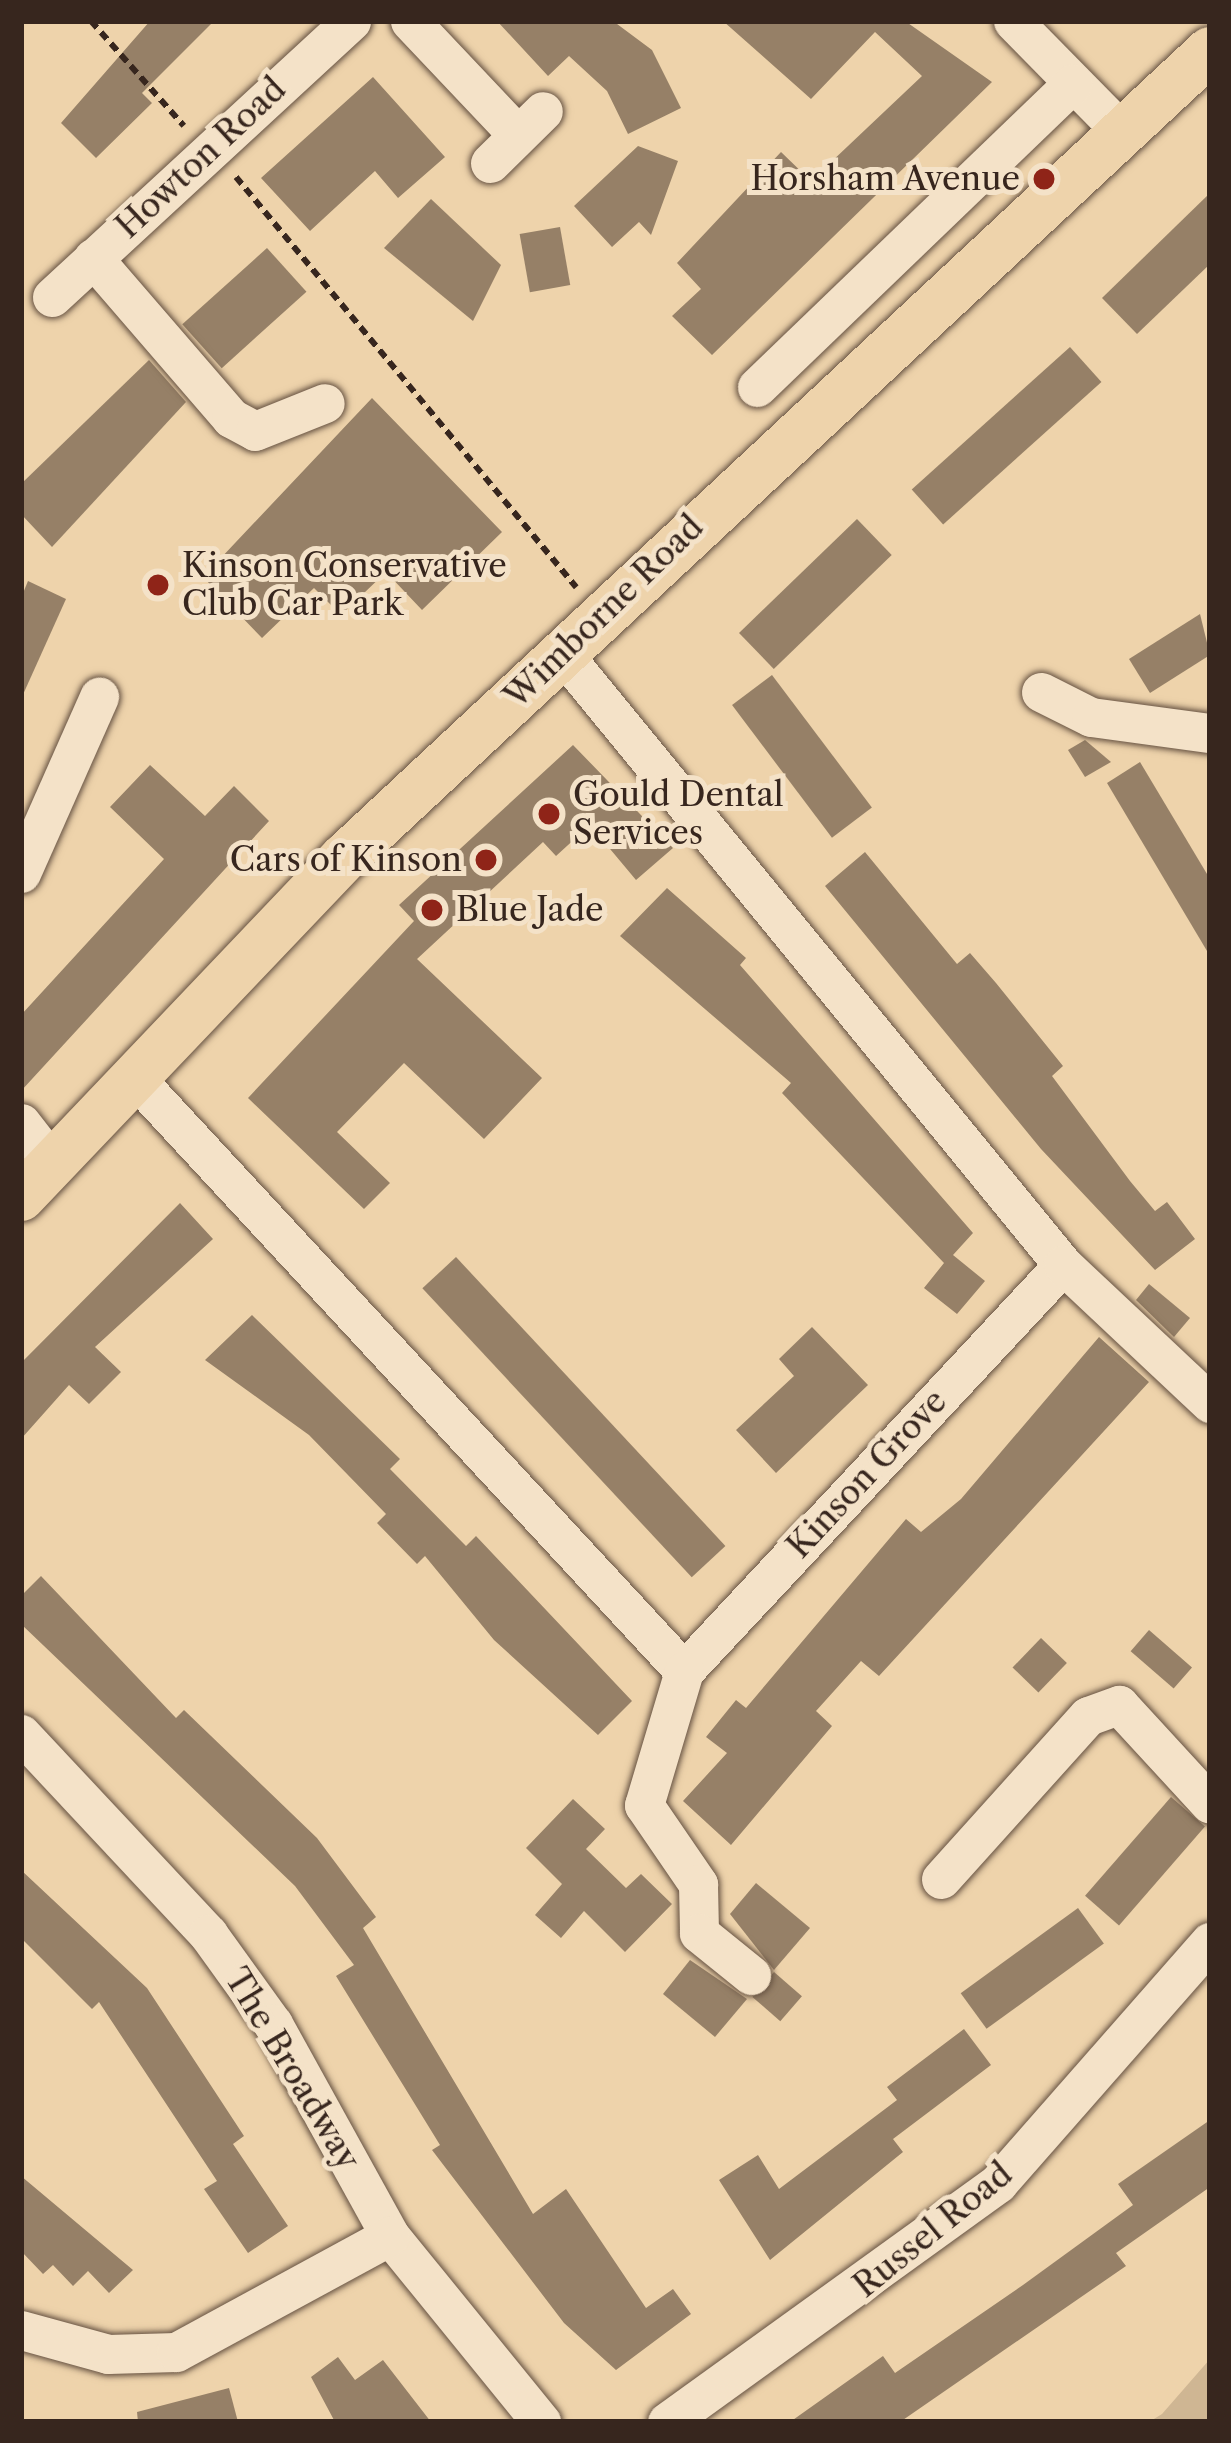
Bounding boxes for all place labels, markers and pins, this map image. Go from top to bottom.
place label: Horsham Avenue [749,159,1020,199]
marker: Horsham Avenue [1031,166,1057,192]
place label: Kinson Conservative Club Car Park [182,546,507,624]
marker: Kinson Conservative Club Car Park [145,572,171,598]
place label: Gould Dental Services [573,775,784,853]
marker: Gould Dental Services [536,801,562,827]
place label: Cars of Kinson [230,840,462,880]
marker: Cars of Kinson [473,847,499,873]
place label: Blue Jade [456,890,603,930]
marker: Blue Jade [419,897,445,923]

